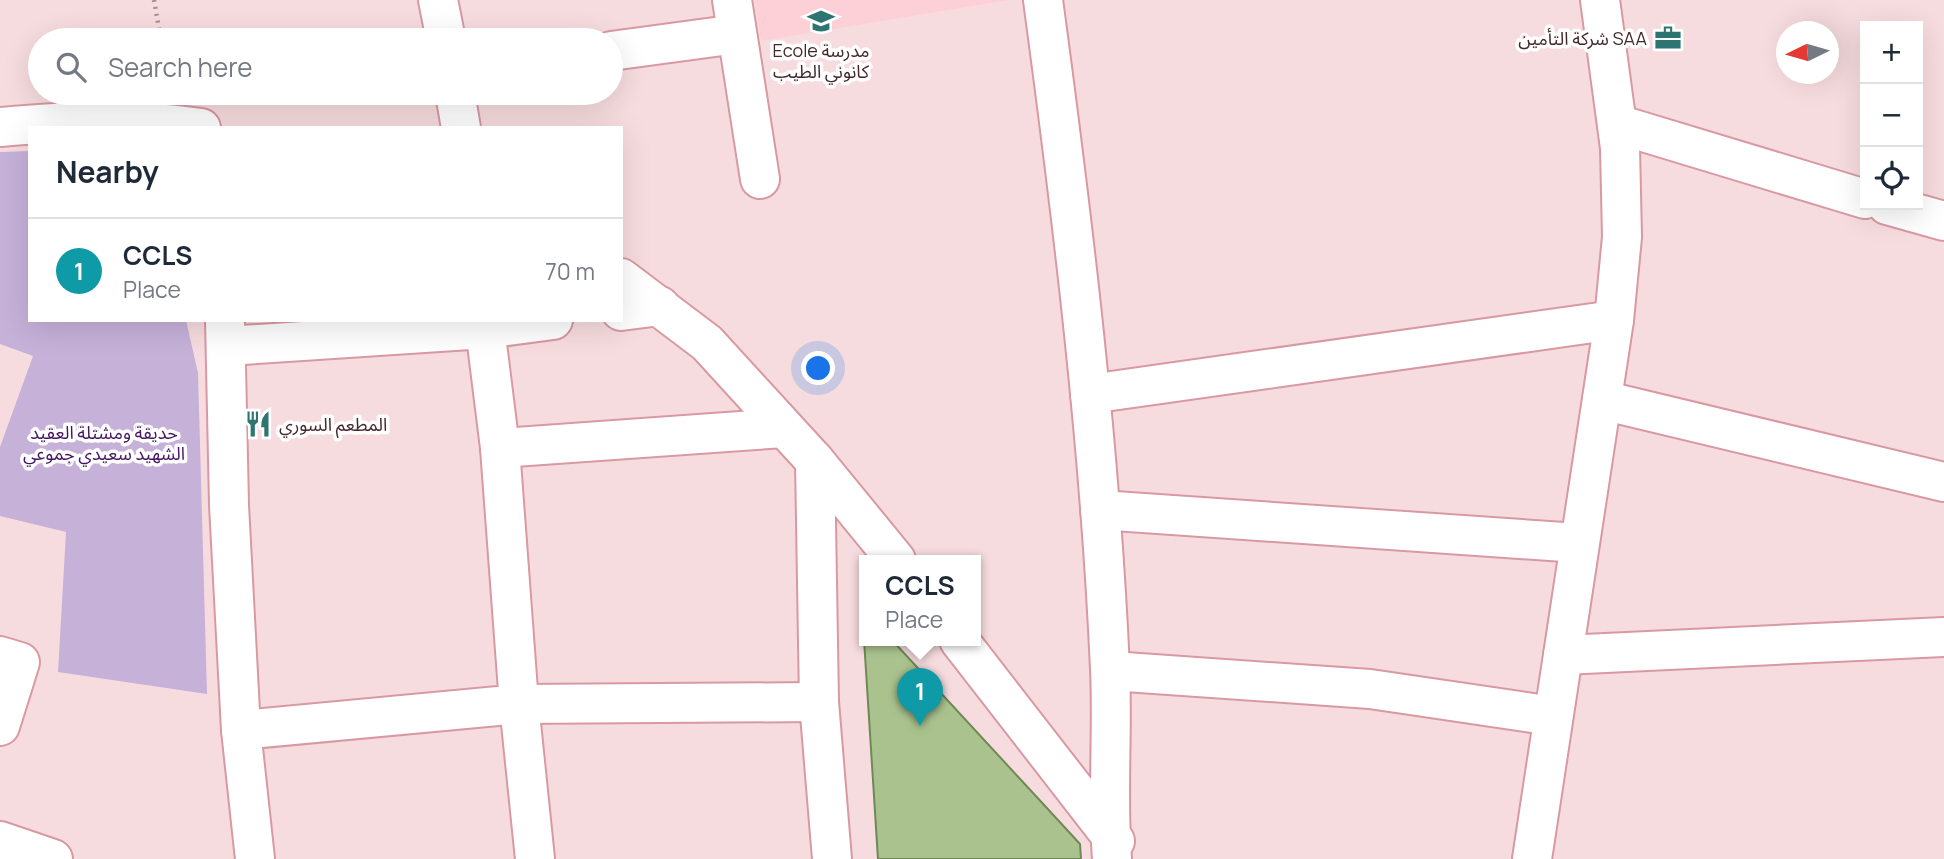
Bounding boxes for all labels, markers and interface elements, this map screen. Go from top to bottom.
school or university icon: Ecole مدرسة كانوني الطيب [806,6,836,36]
north arrow [1776,21,1839,84]
map controls [1860,21,1923,210]
button: + [1860,21,1923,84]
office icon: شركة التأمين SAA [1653,23,1683,53]
place label: شركة التأمين SAA [1518,26,1648,50]
search box [28,28,623,105]
place label: Ecole مدرسة كانوني الطيب [773,38,869,85]
icon: search [52,48,90,86]
text: Search here [108,49,253,85]
button: − [1860,84,1923,147]
button: locate [1860,147,1923,210]
text: Nearby [56,151,159,192]
text: CCLS [123,237,192,273]
text: 1 [74,255,84,287]
text: 70 m [545,255,595,287]
text: Place [123,273,181,305]
your location [801,351,835,385]
restaurant icon: المطعم السوري [243,409,273,439]
place label: المطعم السوري [279,412,387,438]
park label: حديقة ومشتلة العقيد الشهيد سعيدي جموعي [23,420,185,467]
popup [859,555,981,646]
text: CCLS [885,567,955,603]
text: Place [885,603,943,635]
pin: 1 [897,668,943,726]

